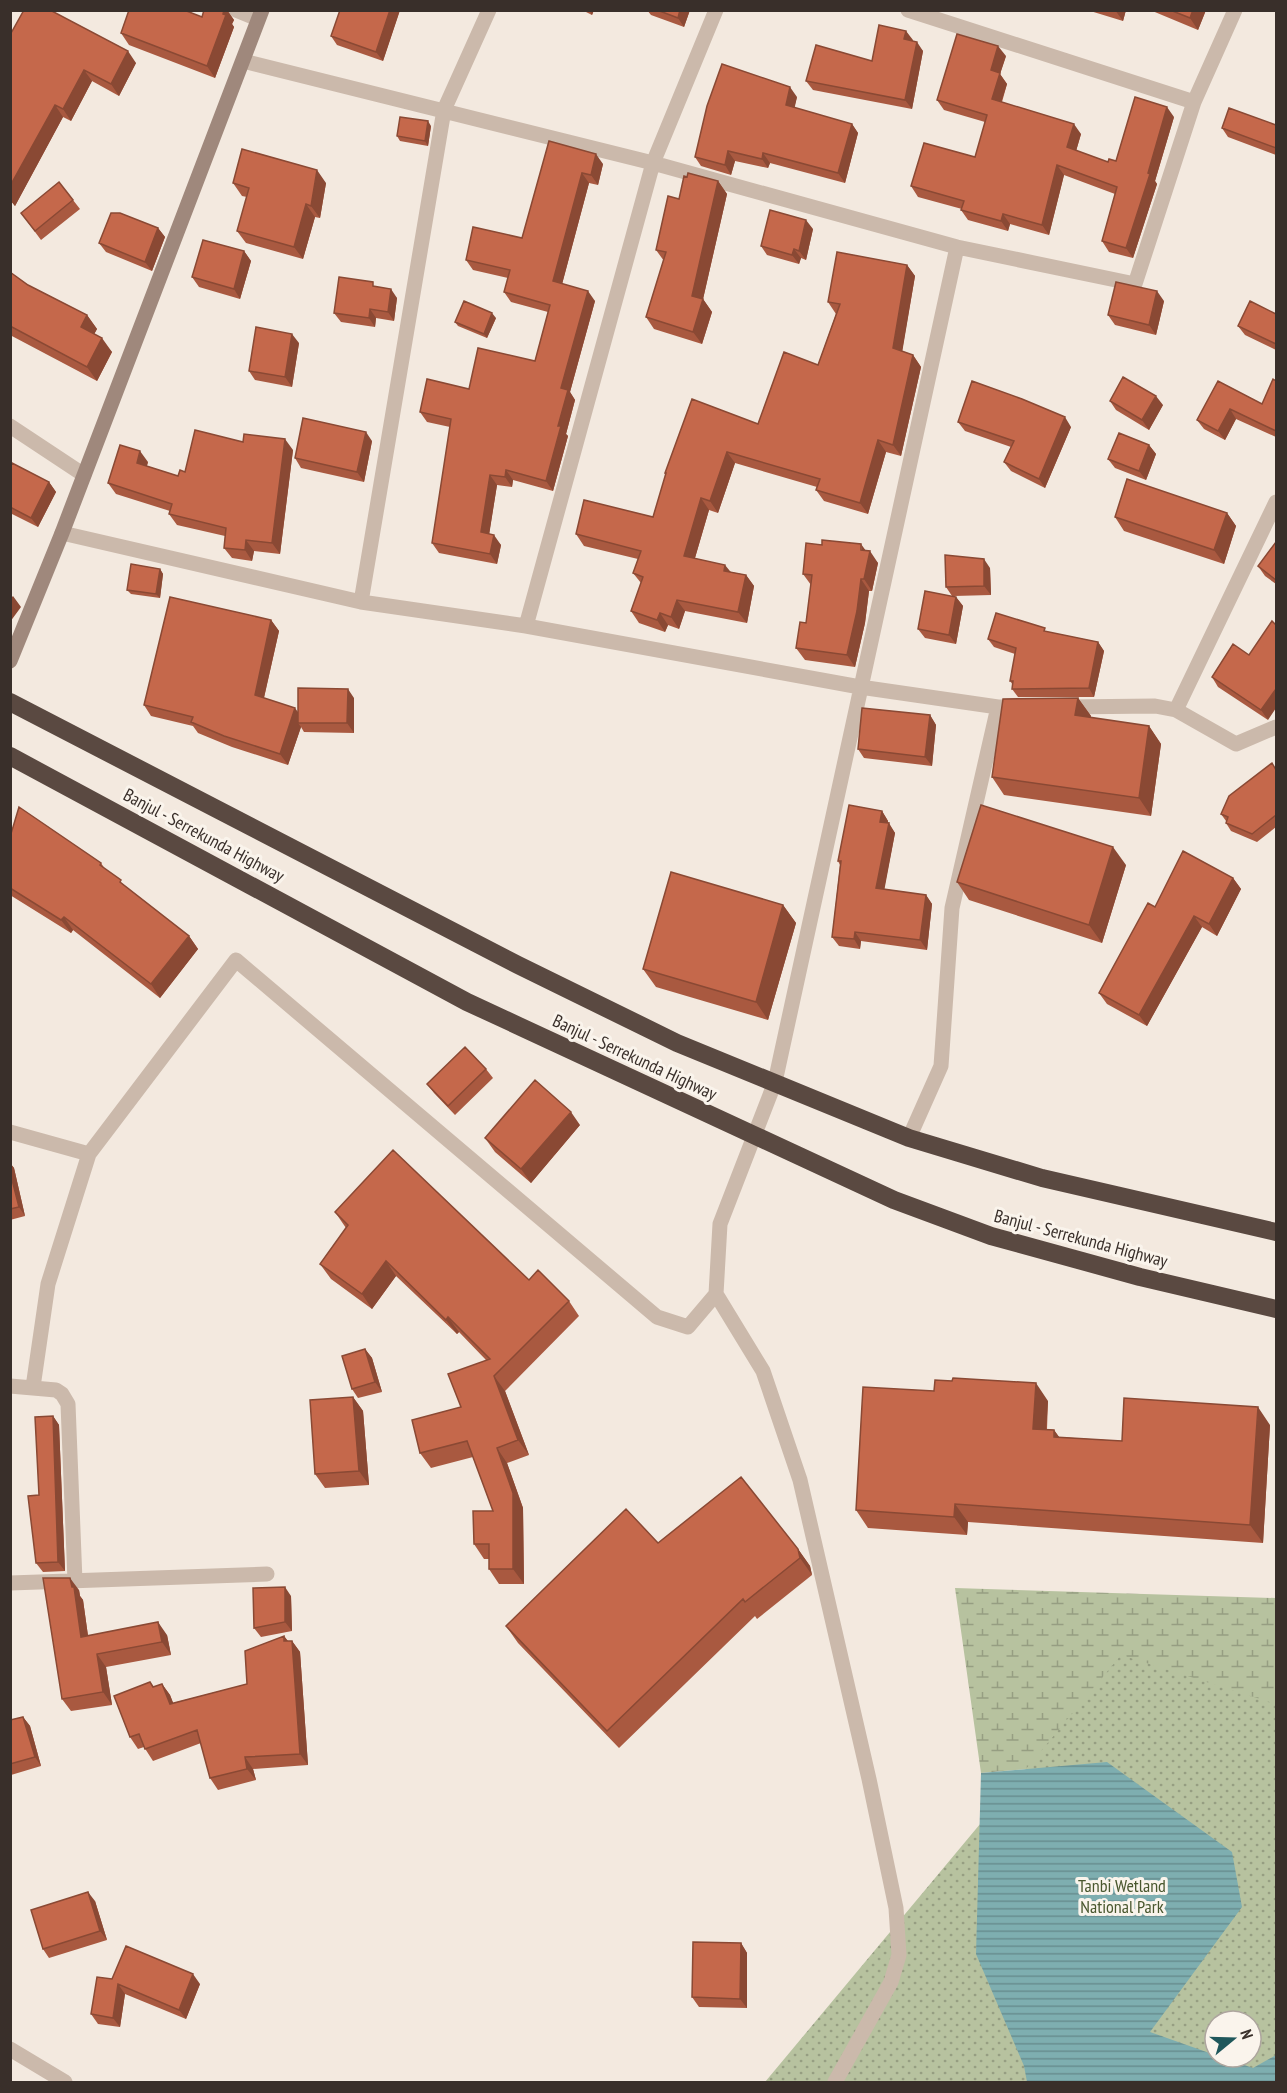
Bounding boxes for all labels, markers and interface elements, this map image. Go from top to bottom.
street label: Banjul - Serrekunda Highway [120,783,289,887]
street label: Banjul - Serrekunda Highway [549,1009,721,1105]
street label: Banjul - Serrekunda Highway [992,1204,1171,1272]
park label: Tanbi Wetland National Park [1078,1874,1166,1918]
north arrow [1203,2009,1263,2069]
text: N [1236,2027,1258,2041]

